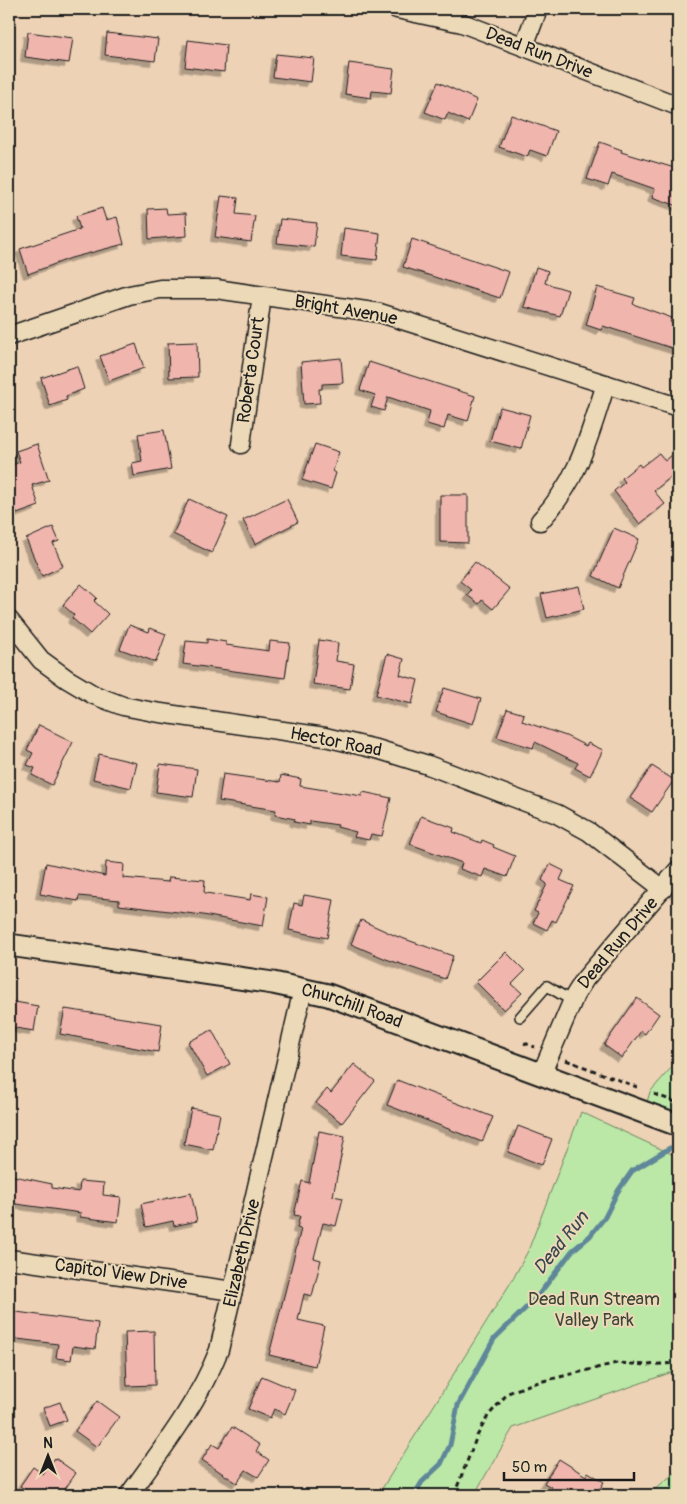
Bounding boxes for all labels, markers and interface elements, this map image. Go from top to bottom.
street label: Dead Run Drive [482,22,596,84]
street label: Bright Avenue [293,290,399,330]
street label: Roberta Court [232,315,270,425]
street label: Hector Road [288,722,384,762]
street label: Dead Run Drive [573,892,663,994]
street label: Churchill Road [299,978,406,1033]
street label: Elizabeth Drive [218,1197,266,1309]
water label: Dead Run [528,1205,595,1280]
street label: Capitol View Drive [53,1253,189,1295]
park label: Dead Run Stream Valley Park [528,1288,660,1332]
north arrow [22,1432,72,1482]
text: N [43,1435,53,1452]
scale bar [504,1449,634,1481]
text: 50 m [512,1458,547,1477]

